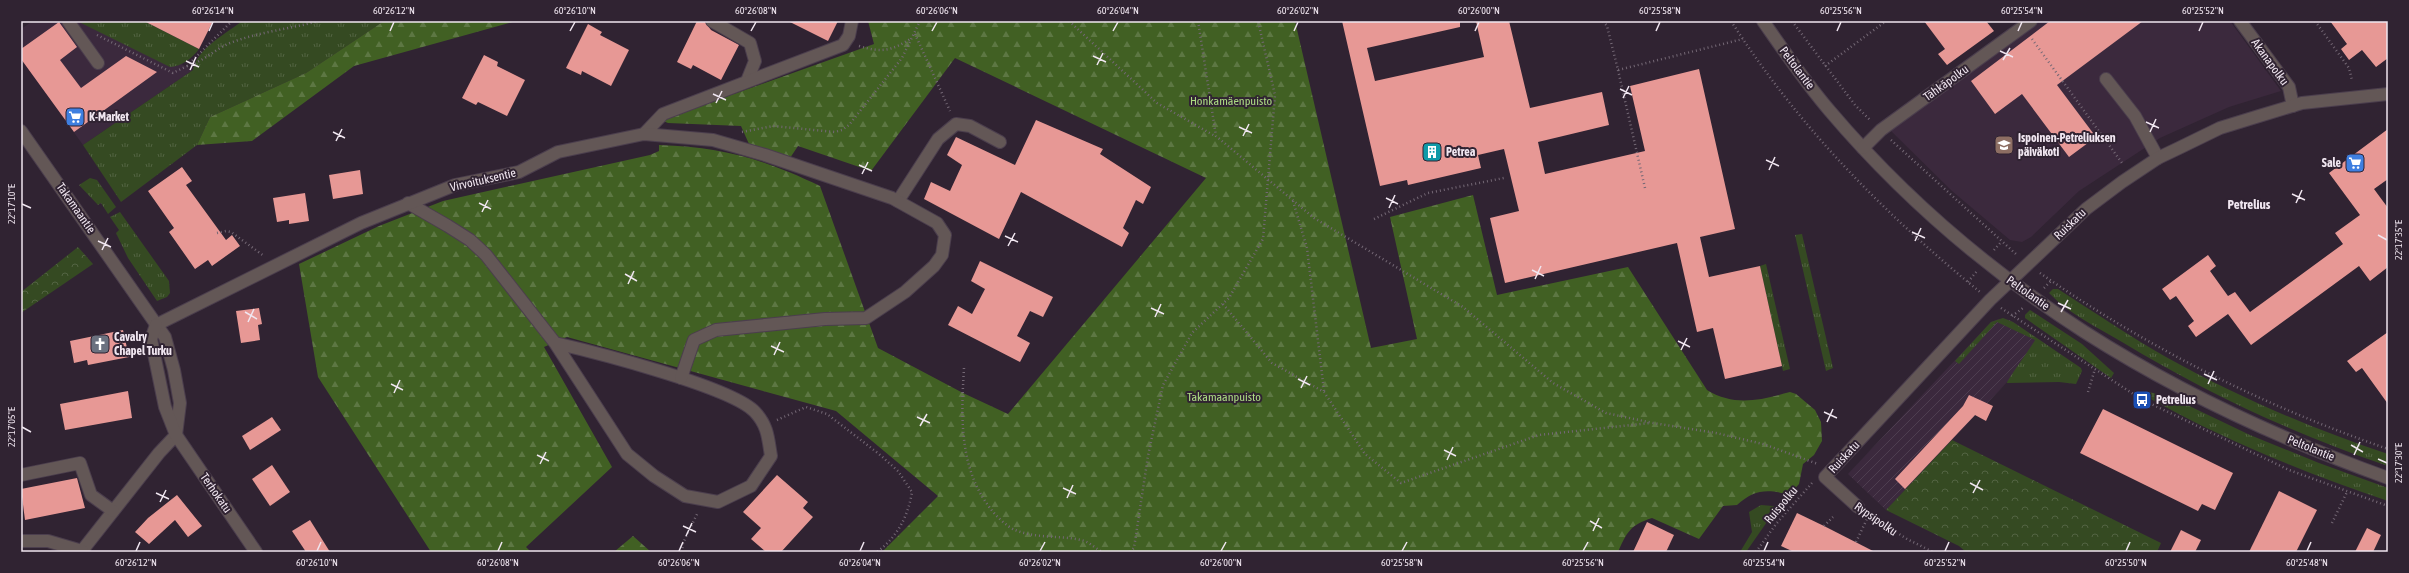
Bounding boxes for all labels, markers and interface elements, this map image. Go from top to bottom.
text: 60°26'14"N [192,5,234,16]
text: 60°26'12"N [373,5,415,16]
text: 60°26'10"N [554,5,596,16]
text: 60°26'08"N [735,5,777,16]
text: 60°26'06"N [916,5,958,16]
text: 60°26'04"N [1097,5,1139,16]
text: 60°26'02"N [1277,5,1319,16]
text: 60°26'00"N [1458,5,1500,16]
text: 60°25'58"N [1639,5,1681,16]
text: 60°25'56"N [1820,5,1862,16]
text: 60°25'54"N [2001,5,2043,16]
text: 60°25'52"N [2182,5,2224,16]
street label: Akanapolku [2249,36,2292,88]
street label: Peltolantie [1776,44,1818,92]
street label: Tähkäpolku [1921,62,1971,104]
park label: Honkamäenpuisto [1190,94,1272,108]
supermarket icon: K-Market [64,106,86,128]
place label: K-Market [89,110,130,124]
place label: Ispoinen-Petreliuksen päiväkoti [2018,131,2116,159]
school or university icon: Ispoinen-Petreliuksen päiväkoti [1993,134,2015,156]
building icon: Petrea [1421,141,1443,163]
place label: Petrea [1446,145,1476,159]
supermarket icon: Sale [2344,152,2366,174]
place label: Sale [2322,156,2342,170]
street label: Virvoituksentie [449,166,517,194]
street label: Takamaantie [54,180,98,236]
text: 22°17'10"E [6,183,17,224]
district label: Petrelius [2228,197,2271,212]
street label: Ruiskatu [2051,205,2089,243]
text: 22°17'35"E [2393,219,2404,260]
street label: Peltolantie [2004,273,2052,313]
place label: Cavalry Chapel Turku [114,330,172,358]
church icon: Cavalry Chapel Turku [89,333,111,355]
bus stop icon: Petrelius [2131,389,2153,411]
park label: Takamaanpuisto [1187,390,1261,404]
place label: Petrelius [2156,393,2196,407]
text: 22°17'05"E [6,406,17,447]
street label: Peltolantie [2285,432,2337,464]
street label: Ruiskatu [1826,438,1863,476]
text: 22°17'30"E [2393,442,2404,483]
street label: Terhokatu [197,471,235,516]
street label: Ruispolku [1761,483,1801,527]
street label: Rypsipolku [1852,499,1900,539]
text: 60°26'12"N [115,557,157,568]
text: 60°26'10"N [296,557,338,568]
text: 60°26'08"N [477,557,519,568]
text: 60°26'06"N [658,557,700,568]
text: 60°26'04"N [839,557,881,568]
text: 60°26'02"N [1019,557,1061,568]
text: 60°26'00"N [1200,557,1242,568]
text: 60°25'58"N [1381,557,1423,568]
text: 60°25'56"N [1562,557,1604,568]
text: 60°25'54"N [1743,557,1785,568]
text: 60°25'52"N [1924,557,1966,568]
text: 60°25'50"N [2105,557,2147,568]
text: 60°25'48"N [2286,557,2328,568]

